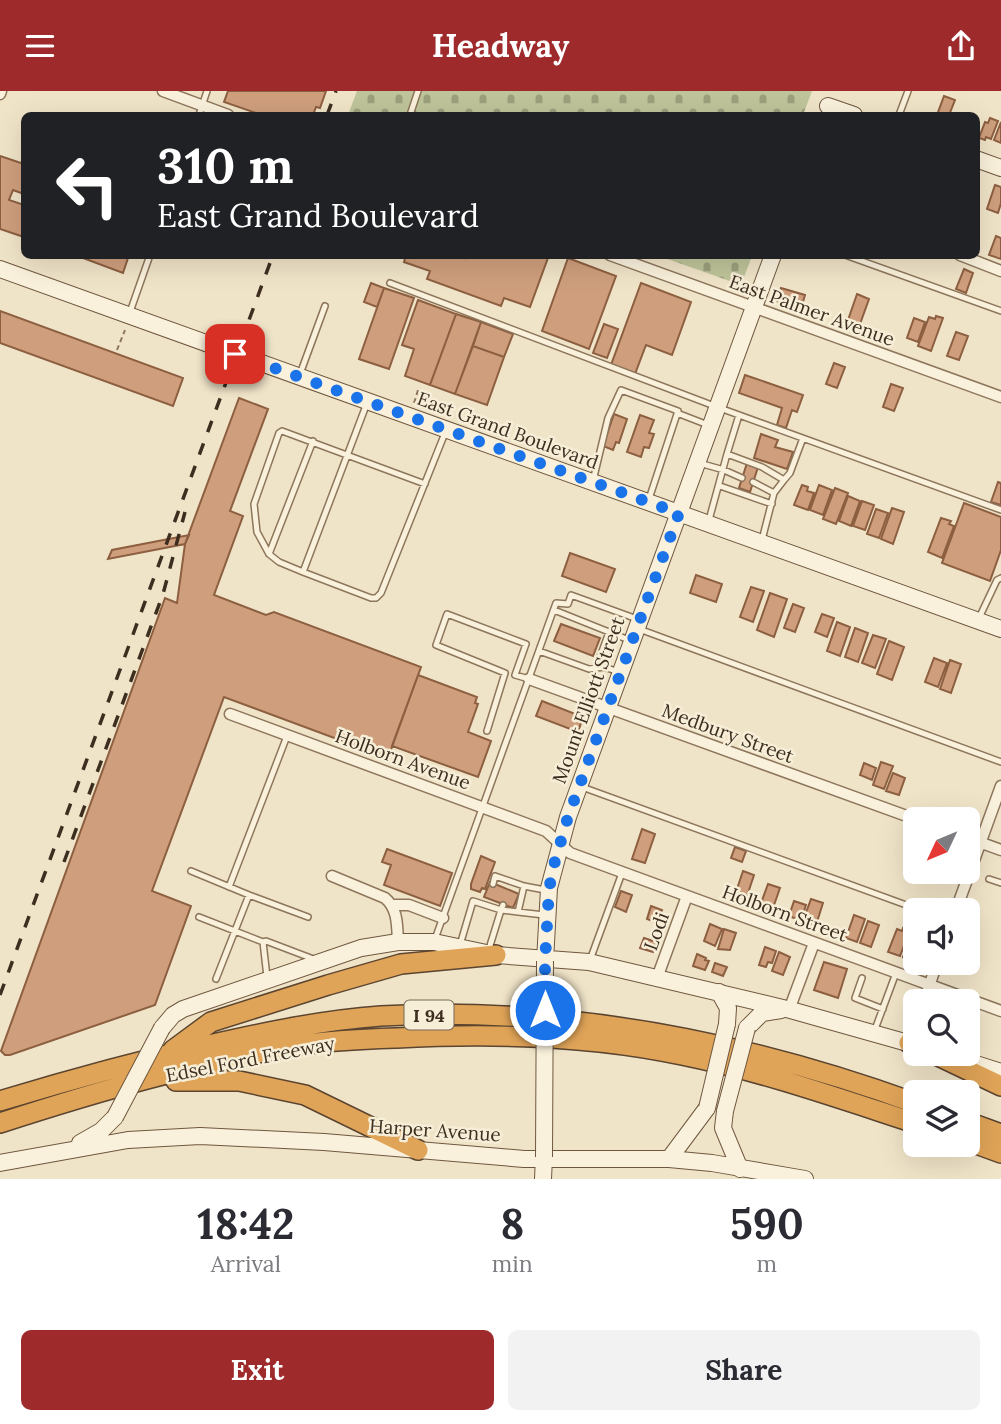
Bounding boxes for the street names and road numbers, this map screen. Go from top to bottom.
street label: East Palmer Avenue [726,269,898,351]
street label: East Grand Boulevard [414,386,602,474]
street label: Mount Elliott Street [547,613,630,787]
street label: Medbury Street [659,698,798,768]
street label: Holborn Avenue [332,723,474,795]
street label: Holborn Street [719,879,851,947]
street label: Lodi [638,909,674,953]
road number: I 94 [404,1000,453,1030]
street label: Edsel Ford Freeway [164,1031,336,1087]
street label: Harper Avenue [368,1113,502,1147]

